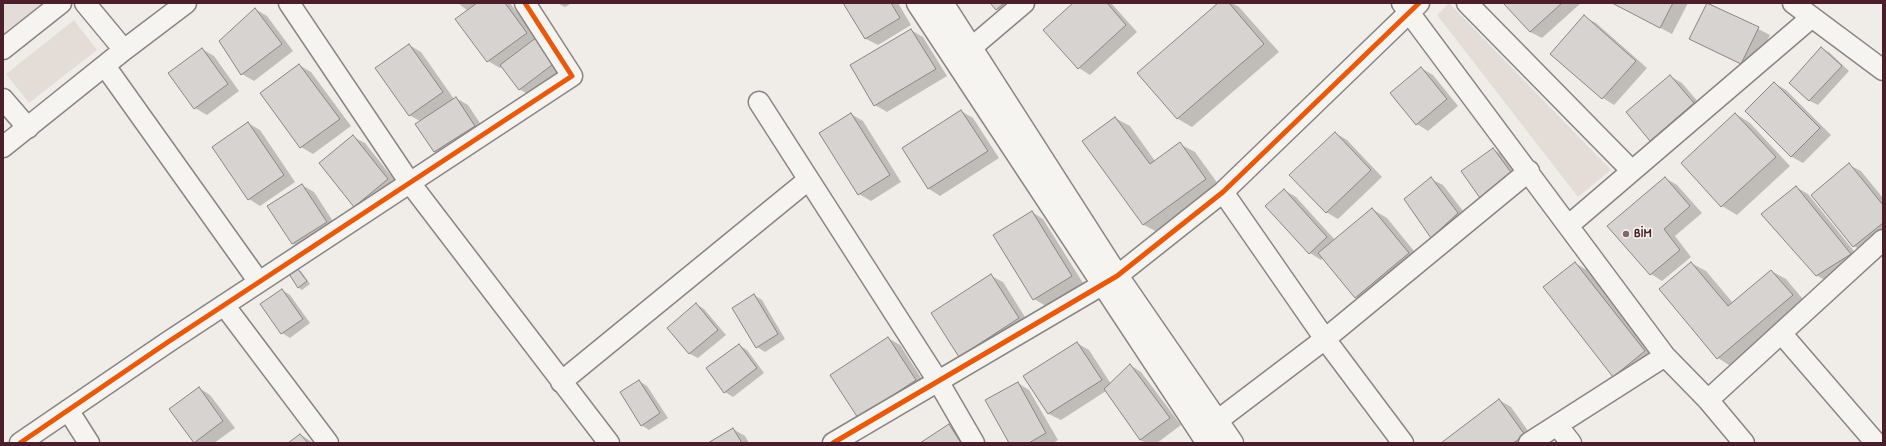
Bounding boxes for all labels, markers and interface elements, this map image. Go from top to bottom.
place label: BİM [1634,226,1651,242]
marker: BİM [1621,229,1631,239]

